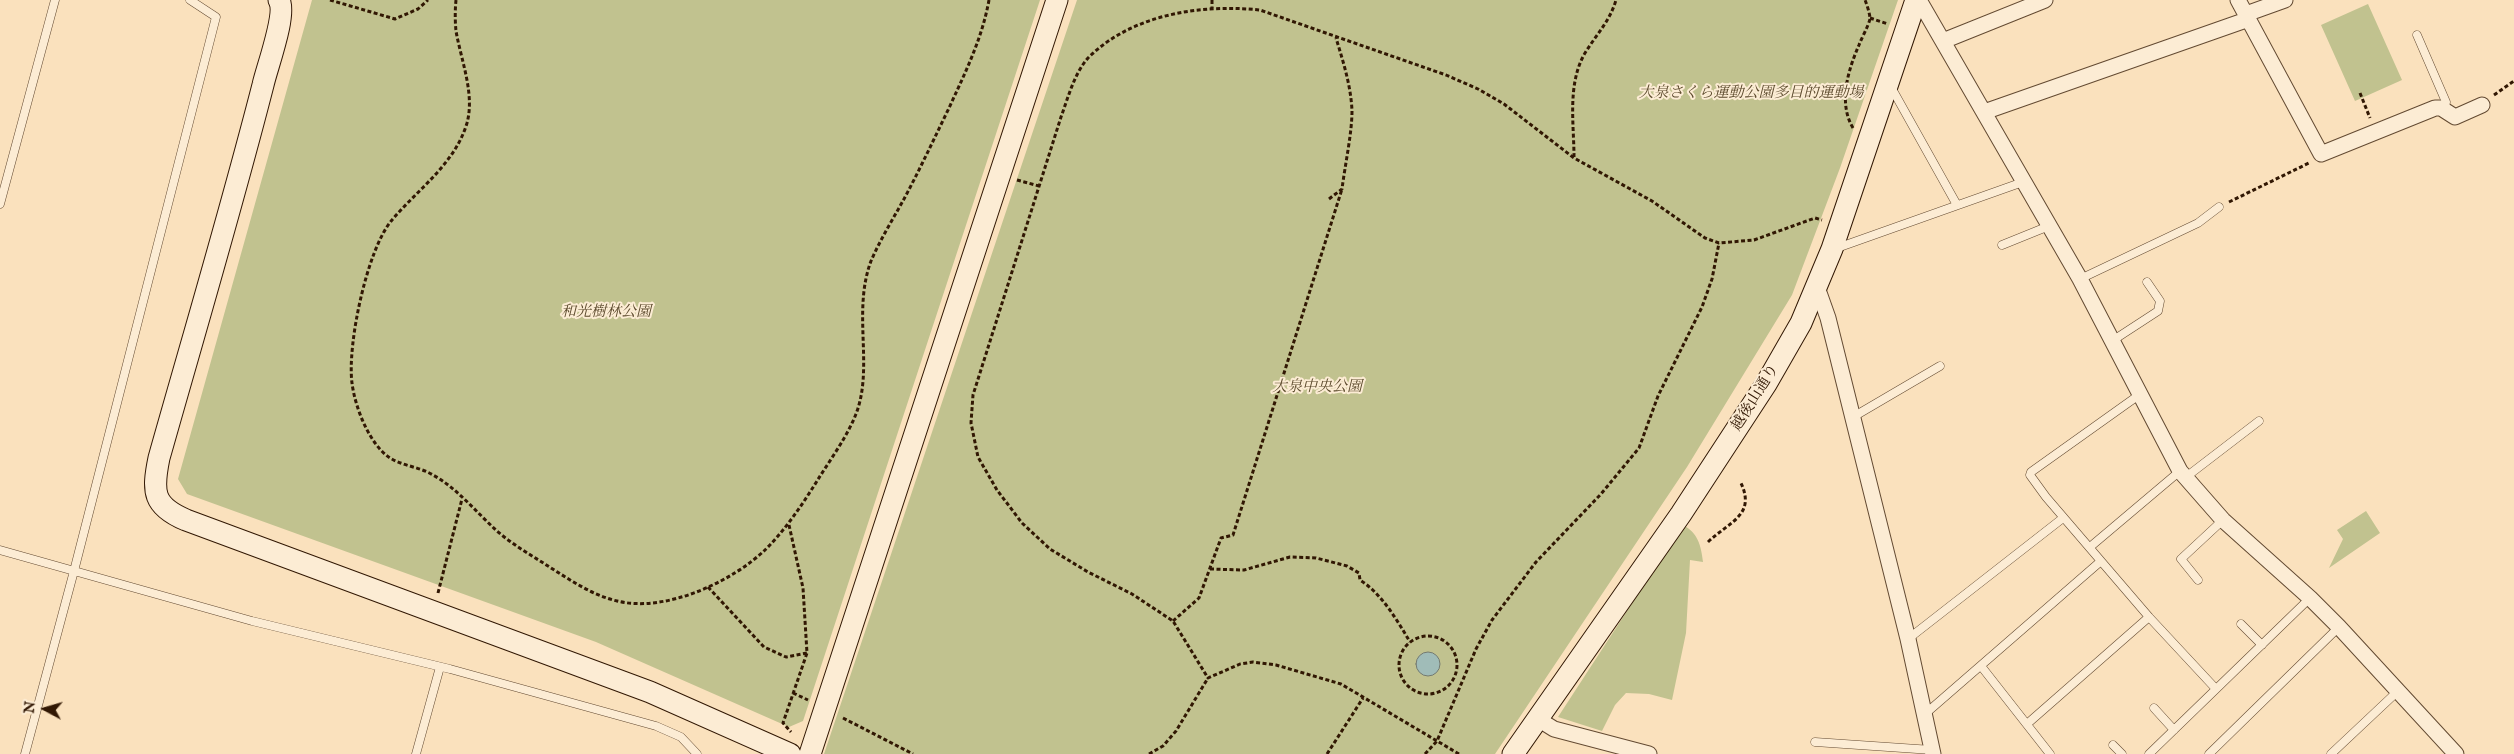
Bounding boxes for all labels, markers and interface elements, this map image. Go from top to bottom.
park label: 大泉さくら運動公園多目的運動場 [1639,85,1863,103]
park label: 和光樹林公園 [561,304,651,322]
street label: 越後山通り [1728,361,1784,435]
park label: 大泉中央公園 [1272,379,1362,397]
north arrow [20,684,70,734]
text: N [20,700,40,714]

